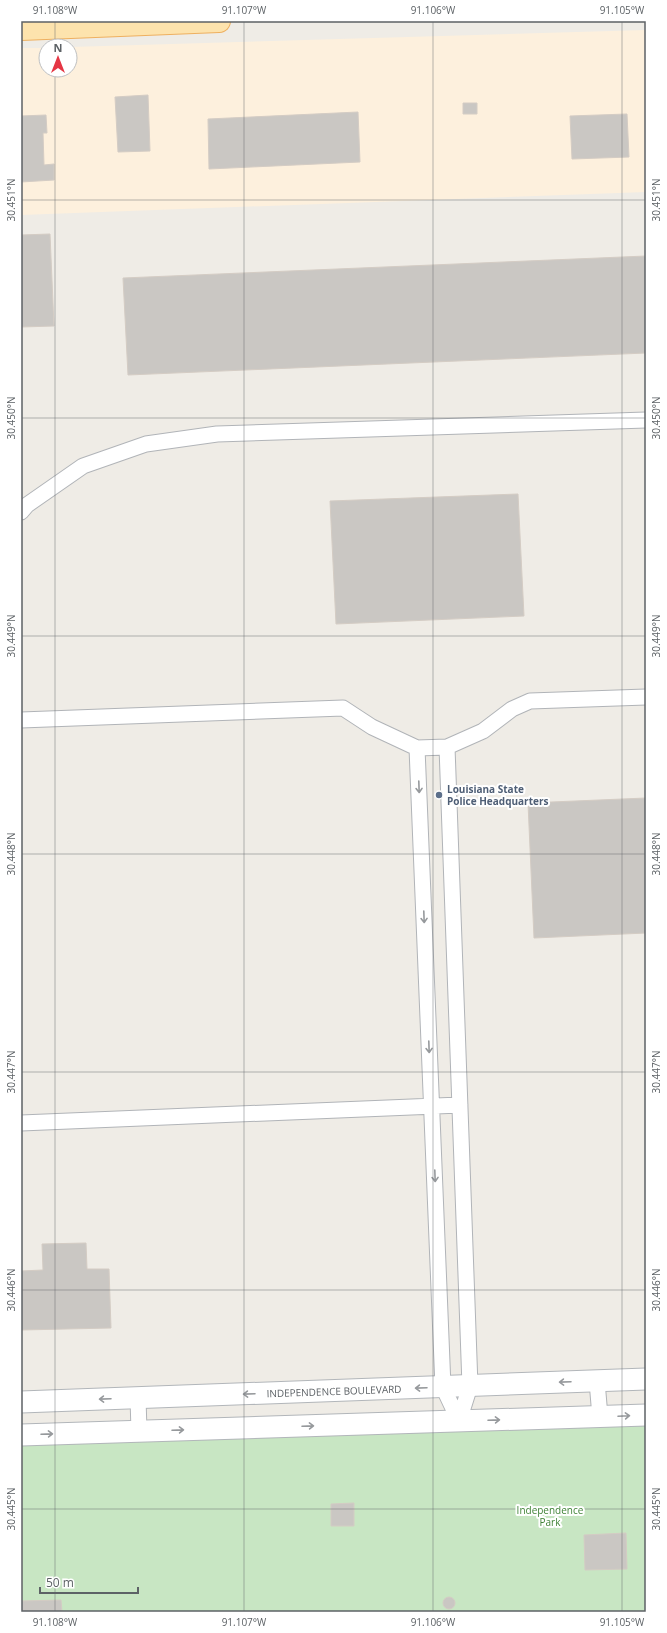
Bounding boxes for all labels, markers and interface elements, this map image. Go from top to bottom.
text: 91.108°W [33,3,78,17]
text: 91.107°W [222,3,267,17]
text: 91.106°W [411,3,456,17]
text: 91.105°W [600,3,645,17]
north arrow [38,38,78,78]
text: N [54,40,62,55]
text: 30.451°N [4,178,18,222]
text: 30.451°N [649,178,663,222]
text: 30.450°N [4,396,18,440]
text: 30.450°N [649,396,663,440]
text: 30.449°N [4,614,18,658]
text: 30.449°N [649,614,663,658]
one-way arrow [415,780,422,793]
place label: Louisiana State Police Headquarters [447,782,548,808]
marker: Louisiana State Police Headquarters [434,790,444,800]
text: 30.448°N [4,832,18,876]
text: 30.448°N [649,832,663,876]
one-way arrow [420,910,428,923]
one-way arrow [426,1040,433,1053]
text: 30.447°N [4,1050,18,1094]
text: 30.447°N [649,1050,663,1094]
one-way arrow [431,1169,438,1182]
text: 30.446°N [4,1268,18,1312]
text: 30.446°N [649,1268,663,1312]
one-way arrow [559,1379,572,1386]
street label: INDEPENDENCE BOULEVARD [266,1382,402,1400]
one-way arrow [415,1384,428,1392]
one-way arrow [243,1390,256,1398]
one-way arrow [99,1395,112,1403]
one-way arrow [617,1412,630,1419]
one-way arrow [487,1416,500,1424]
one-way arrow [301,1422,314,1430]
one-way arrow [171,1426,184,1434]
one-way arrow [40,1430,53,1438]
text: 30.445°N [4,1487,18,1531]
text: 30.445°N [649,1487,663,1531]
park label: Independence Park [517,1503,584,1529]
scale bar [40,1569,138,1595]
text: 50 m [46,1574,74,1591]
text: 91.108°W [33,1615,78,1629]
text: 91.107°W [222,1615,267,1629]
text: 91.106°W [411,1615,456,1629]
text: 91.105°W [600,1615,645,1629]

